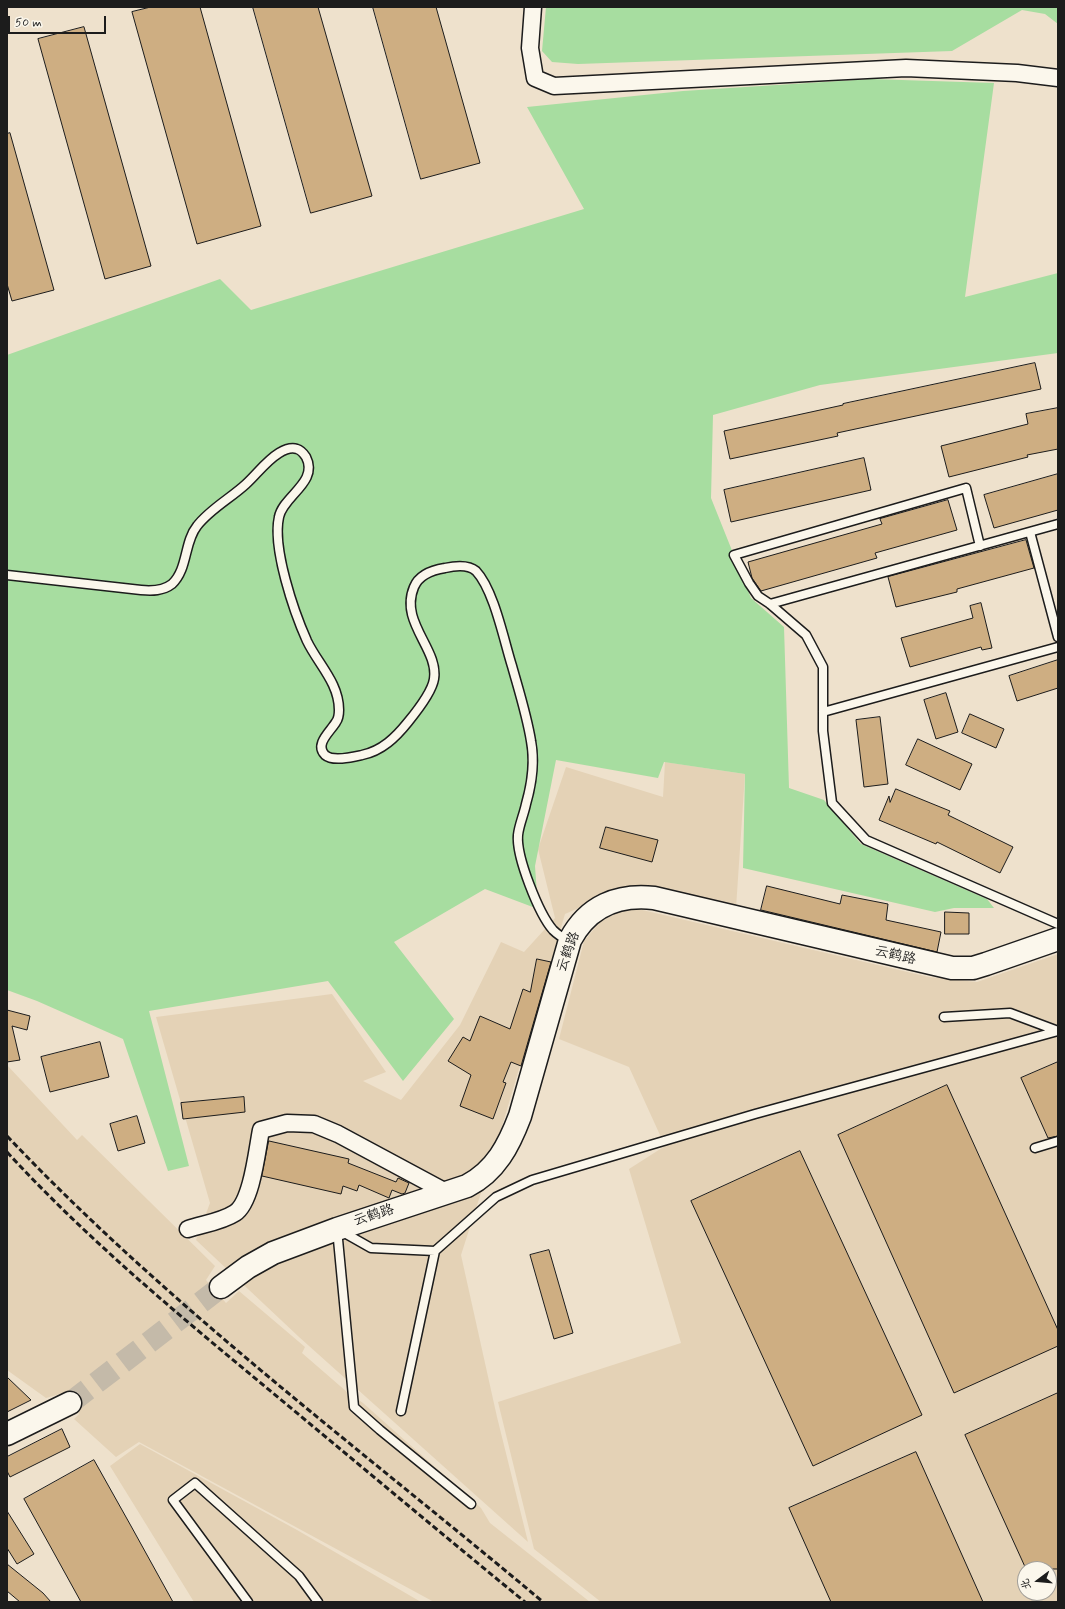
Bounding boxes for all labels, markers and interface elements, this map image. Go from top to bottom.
scale bar [10,8,108,34]
text: 50 m [15,15,42,31]
street label: 云鹤路 [554,929,584,975]
street label: 云鹤路 [873,943,917,969]
street label: 云鹤路 [351,1202,397,1230]
north arrow [1017,1561,1057,1601]
text: 北 [1018,1577,1035,1591]

